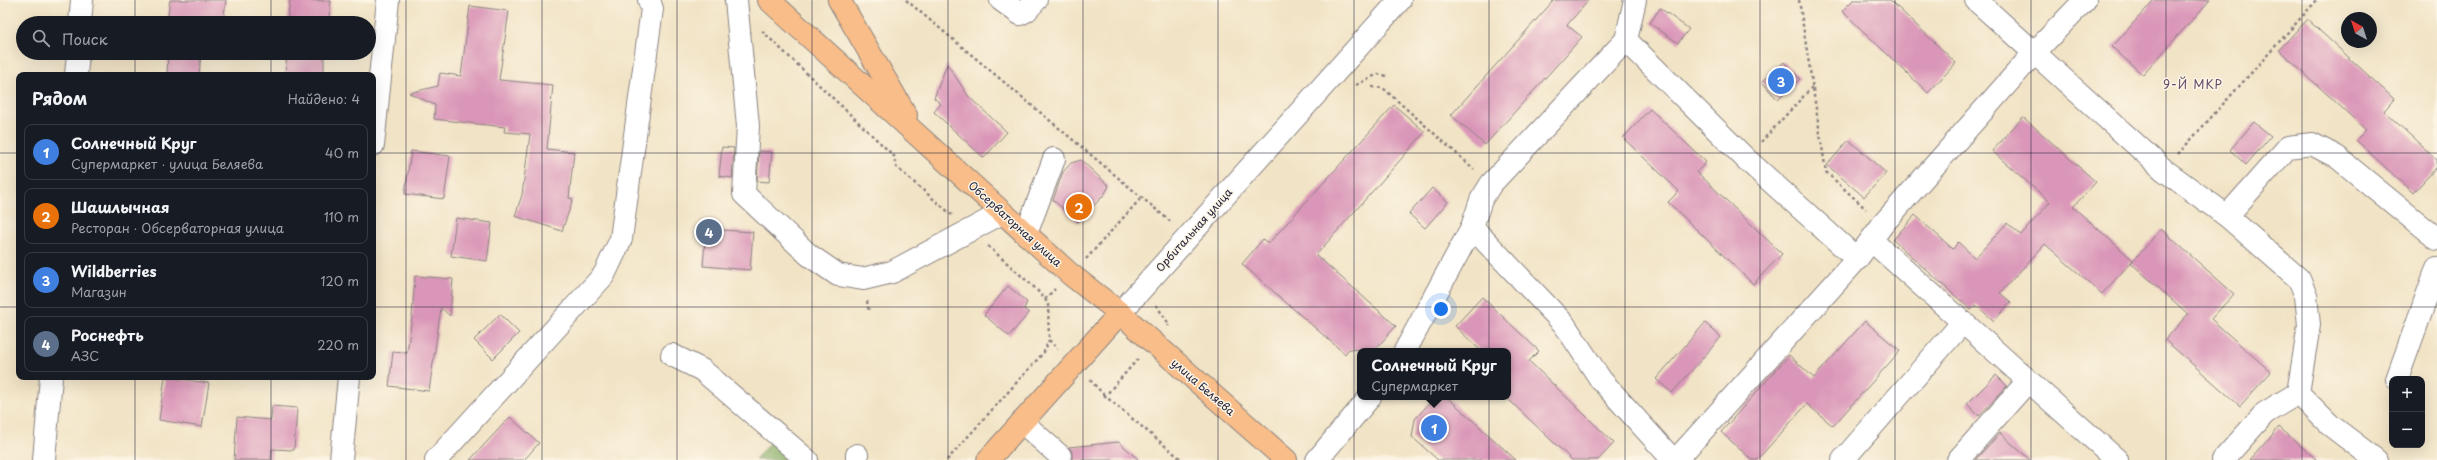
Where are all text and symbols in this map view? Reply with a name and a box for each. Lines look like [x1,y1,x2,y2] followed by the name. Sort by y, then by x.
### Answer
[2341,12,2377,48] north arrow
[16,16,376,60] search box
[30,27,52,49] icon: search
[62,27,108,50] text: Поиск
[1768,66,1794,96] pin: 3
[2163,75,2223,93] district label: 9-Й МКР
[32,85,87,111] text: Рядом
[288,89,360,108] text: Найдено: 4
[71,131,197,154] text: Солнечный Круг
[43,143,49,162] text: 1
[325,143,359,162] text: 40 m
[71,154,263,173] text: Супермаркет · улица Беляева
[965,177,1066,270] street label: Обсерваторная улица
[1151,184,1236,275] street label: Орбитальная улица
[1066,192,1092,222] pin: 2
[71,195,170,218] text: Шашлычная
[41,207,51,226] text: 2
[324,207,359,226] text: 110 m
[696,217,722,247] pin: 4
[71,218,284,237] text: Ресторан · Обсерваторная улица
[71,259,157,282] text: Wildberries
[42,271,50,290] text: 3
[320,271,359,290] text: 120 m
[71,282,127,301] text: Магазин
[1431,299,1451,319] your location
[71,323,144,346] text: Роснефть
[42,335,50,354] text: 4
[317,335,359,354] text: 220 m
[71,346,99,365] text: АЗС
[1357,348,1511,400] popup
[1371,353,1497,376] text: Солнечный Круг
[1168,354,1239,419] street label: улица Беляева
[1371,376,1458,395] text: Супермаркет
[2389,376,2425,448] map controls
[2389,376,2425,412] button: +
[2389,412,2425,448] button: −
[1421,413,1447,443] pin: 1

